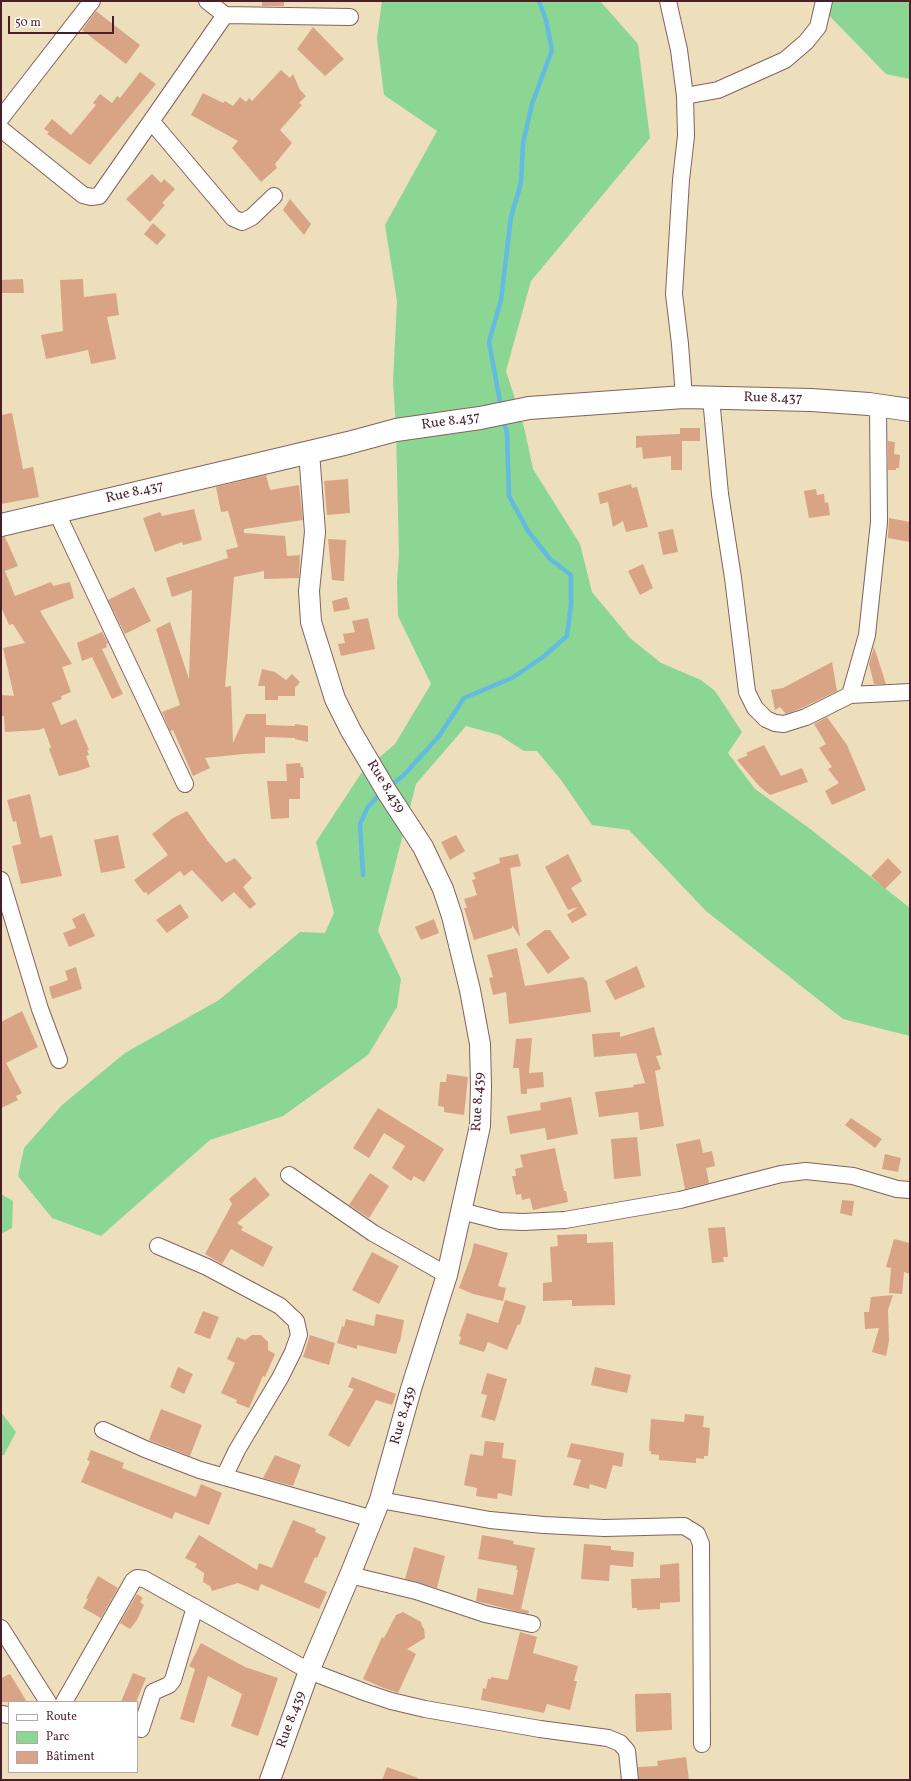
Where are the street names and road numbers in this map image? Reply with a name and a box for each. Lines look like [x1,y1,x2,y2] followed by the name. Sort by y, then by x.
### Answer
[743,390,803,408] street label: Rue 8.437
[421,410,481,434] street label: Rue 8.437
[104,478,166,508] street label: Rue 8.437
[362,757,408,817] street label: Rue 8.439
[469,1072,489,1132] street label: Rue 8.439
[388,1385,420,1447] street label: Rue 8.439
[274,1689,310,1751] street label: Rue 8.439

